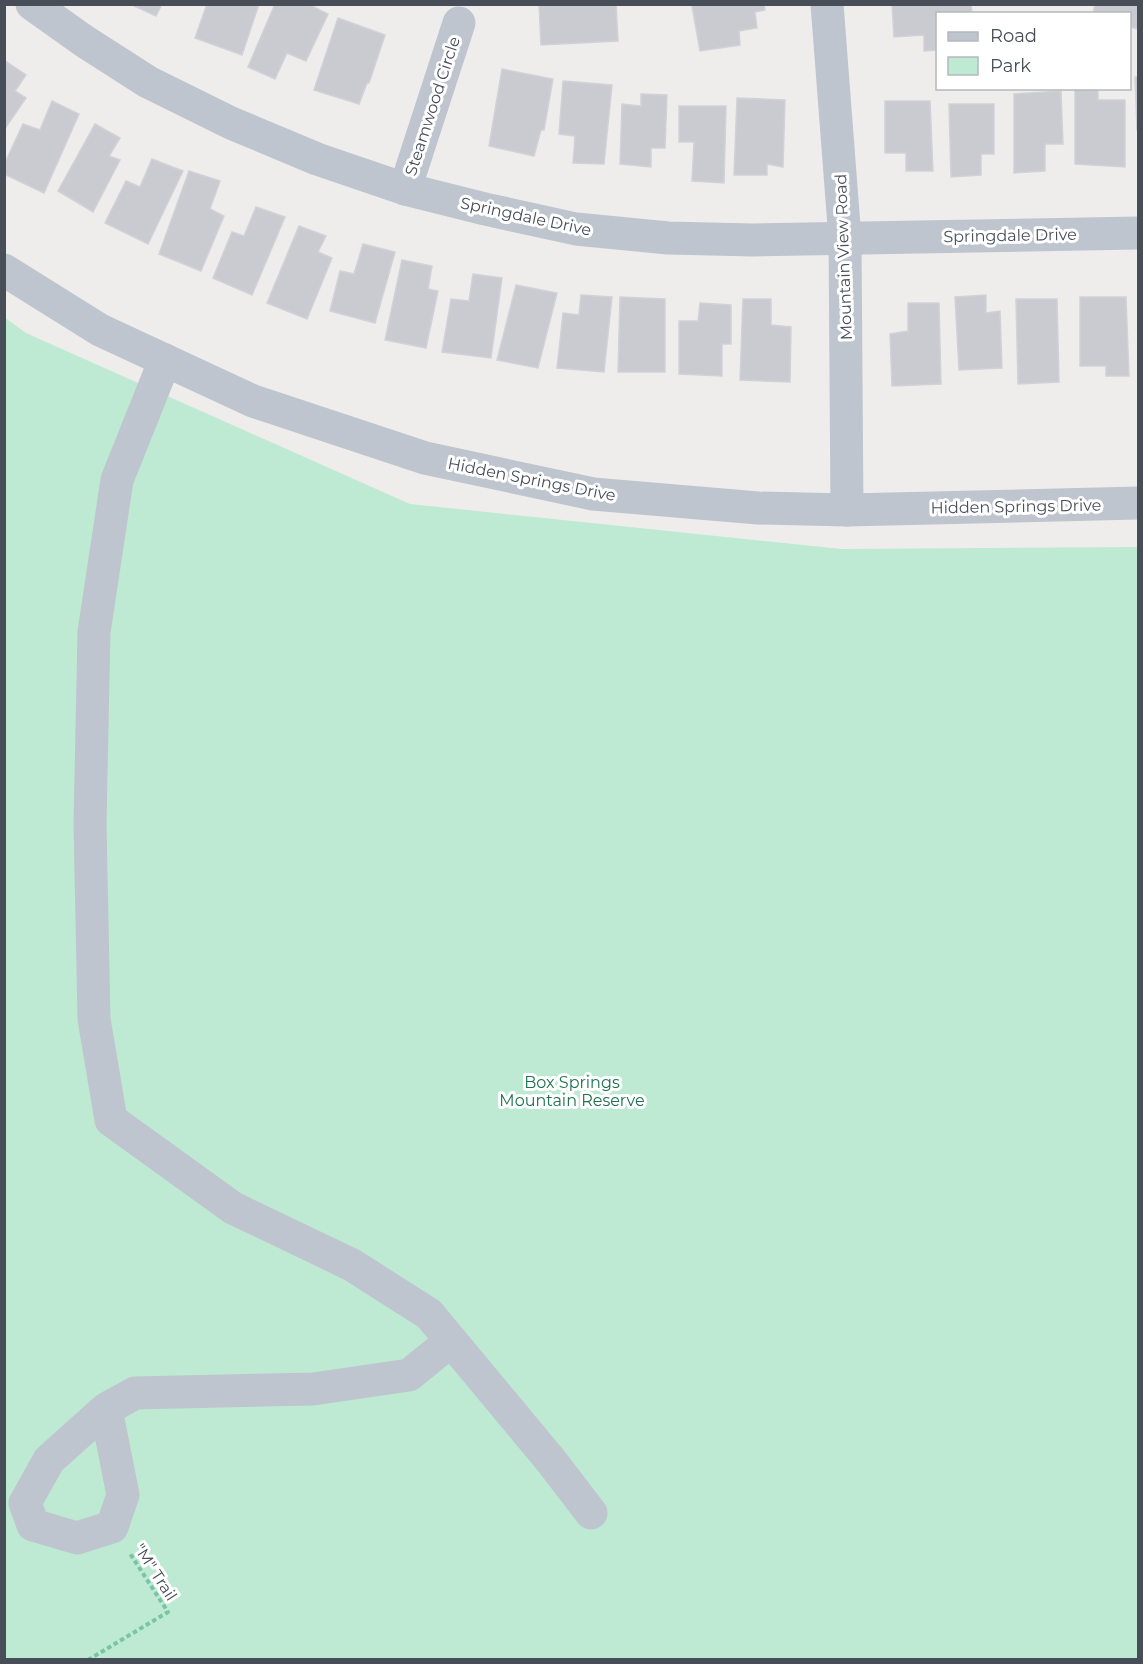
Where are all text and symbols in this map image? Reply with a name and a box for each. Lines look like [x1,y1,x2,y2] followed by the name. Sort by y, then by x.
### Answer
[936,12,1131,90] legend
[990,25,1037,47] text: Road
[401,34,464,178] street label: Steamwood Circle
[990,55,1031,77] text: Park
[831,173,856,341] street label: Mountain View Road
[459,193,593,240] street label: Springdale Drive
[943,225,1077,246] street label: Springdale Drive
[446,454,617,505] street label: Hidden Springs Drive
[931,496,1101,517] street label: Hidden Springs Drive
[499,1073,645,1110] park label: Box Springs Mountain Reserve
[130,1540,181,1604] street label: "M" Trail

